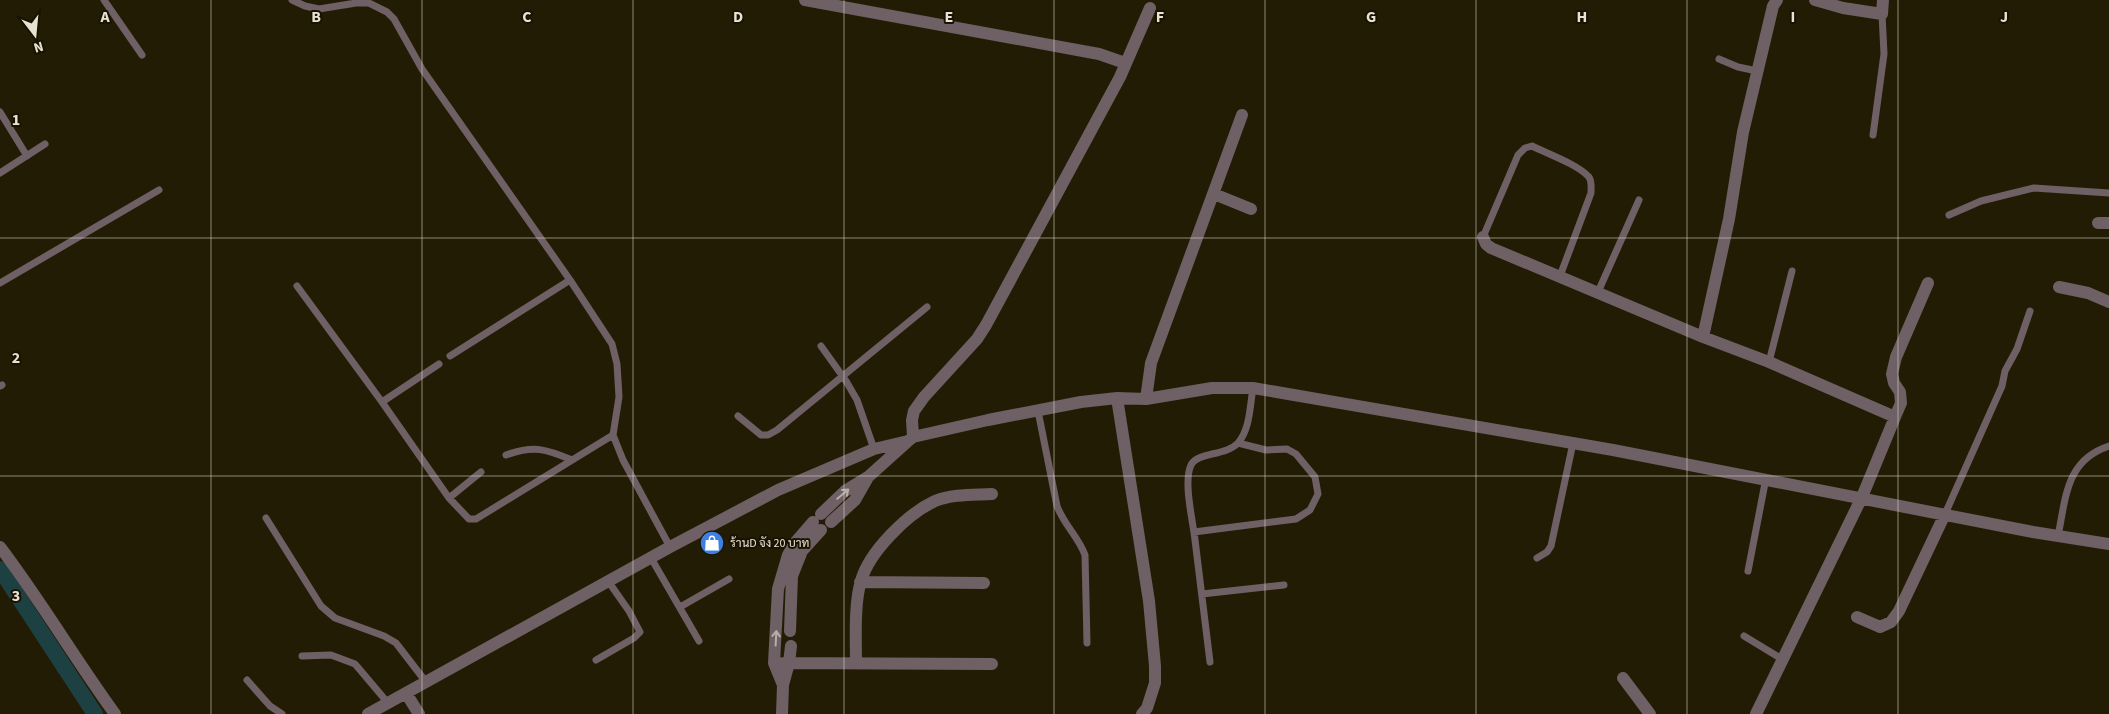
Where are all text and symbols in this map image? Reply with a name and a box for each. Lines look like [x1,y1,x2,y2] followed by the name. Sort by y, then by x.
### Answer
[99,6,110,28] text: A
[311,6,321,28] text: B
[522,6,532,28] text: C
[733,6,743,28] text: D
[945,6,953,28] text: E
[1156,6,1164,28] text: F
[1366,6,1376,28] text: G
[1577,6,1587,28] text: H
[1791,6,1795,28] text: I
[2000,6,2008,28] text: J
[10,10,60,60] north arrow
[31,36,46,57] text: N
[12,109,20,131] text: 1
[12,347,20,369] text: 2
[837,488,850,499] one-way arrow
[699,530,725,556] shop icon: ร้านD จัง 20 บาท
[730,535,809,552] place label: ร้านD จัง 20 บาท
[12,585,20,607] text: 3
[771,630,780,646] one-way arrow

